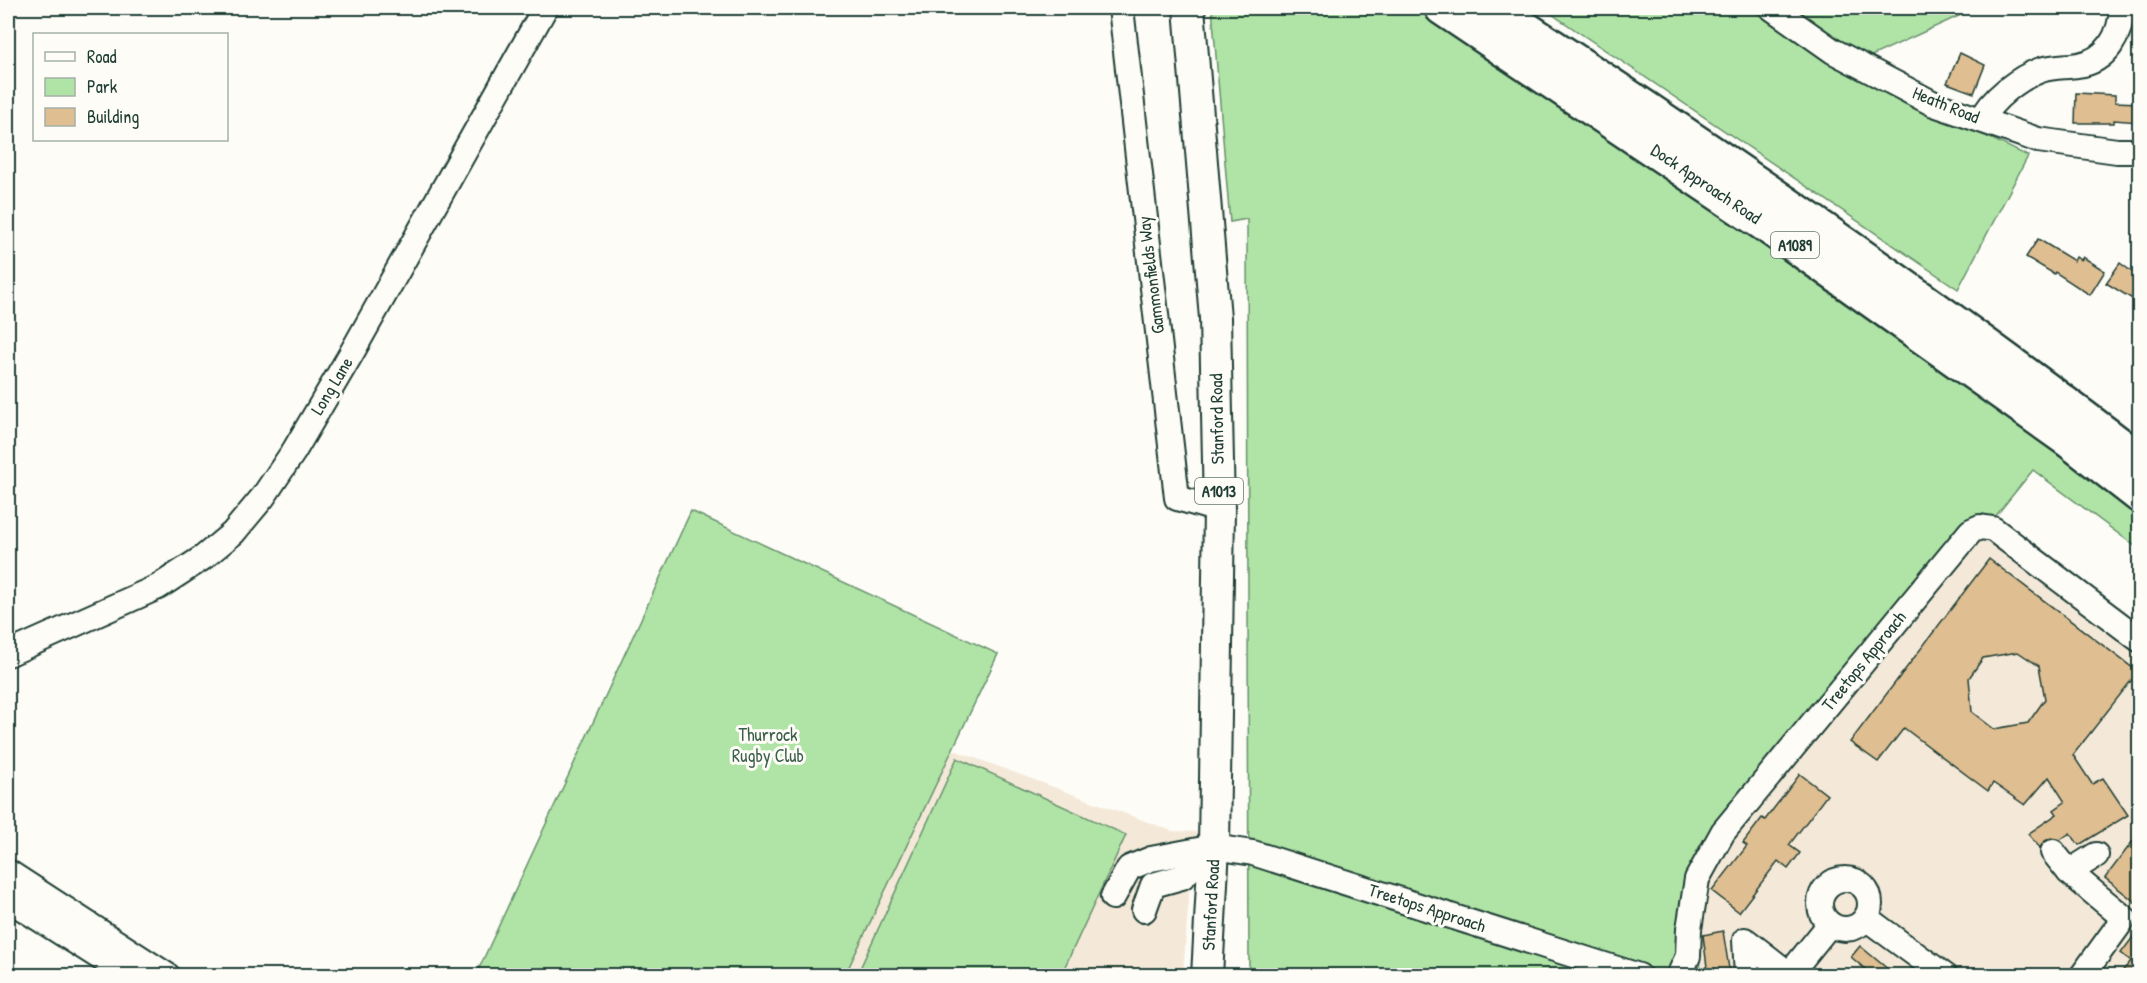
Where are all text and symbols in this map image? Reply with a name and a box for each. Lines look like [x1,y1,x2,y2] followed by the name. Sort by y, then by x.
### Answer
[33,33,228,141] legend
[87,44,117,69] text: Road
[87,74,118,99] text: Park
[1909,80,1983,129] street label: Heath Road
[87,104,139,129] text: Building
[1646,137,1766,230] street label: Dock Approach Road
[1131,214,1170,335] street label: Gammonfields Way
[1771,232,1819,258] road number: A1089
[305,352,359,419] street label: Long Lane
[1203,373,1230,465] street label: Stanford Road
[1195,478,1243,504] road number: A1013
[1816,605,1912,716] street label: Treetops Approach
[732,722,804,768] park label: Thurrock Rugby Club
[1196,859,1225,951] street label: Stanford Road
[1365,877,1489,938] street label: Treetops Approach

